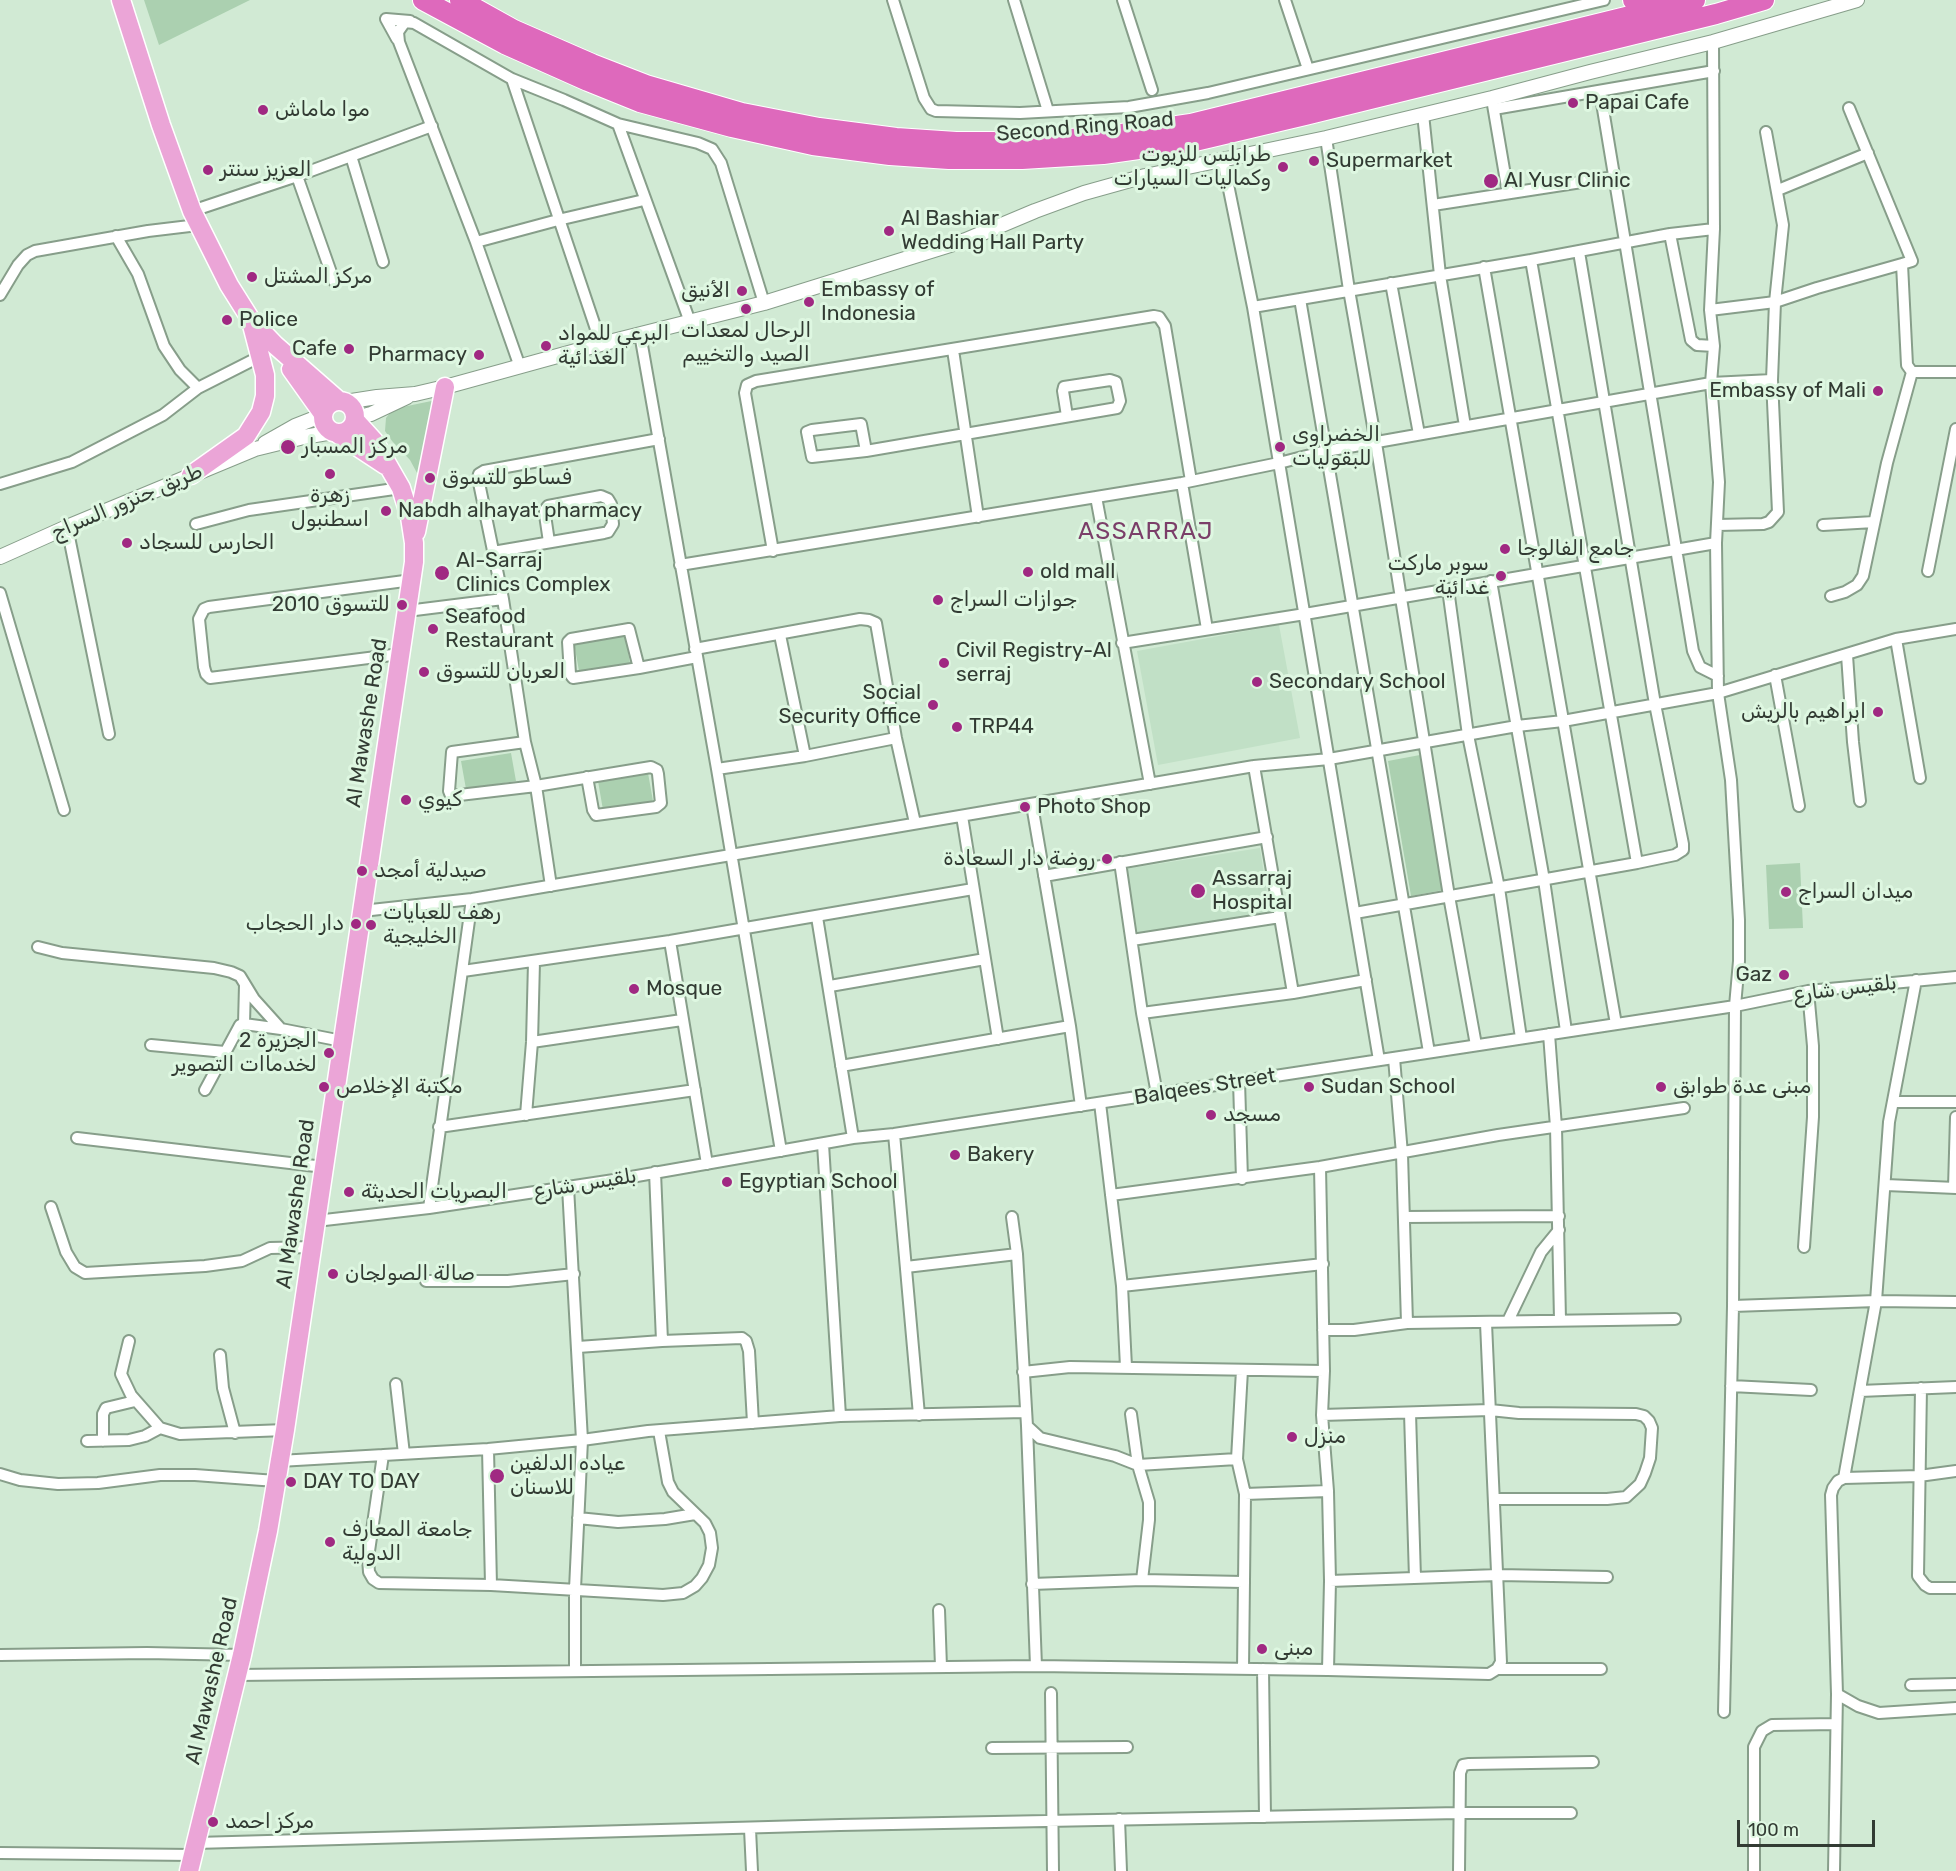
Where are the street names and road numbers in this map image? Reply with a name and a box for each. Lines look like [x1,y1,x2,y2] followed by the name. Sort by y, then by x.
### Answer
[995,107,1175,147] street label: Second Ring Road
[48,459,206,545] street label: طريق جنزور السراج
[341,637,393,809] street label: Al Mawashe Road
[1792,970,1898,1008] street label: بلقيس شارع
[1132,1063,1278,1111] street label: Balqees Street
[272,1118,320,1290] street label: Al Mawashe Road
[532,1163,638,1205] street label: بلقيس شارع
[181,1595,243,1767] street label: Al Mawashe Road

